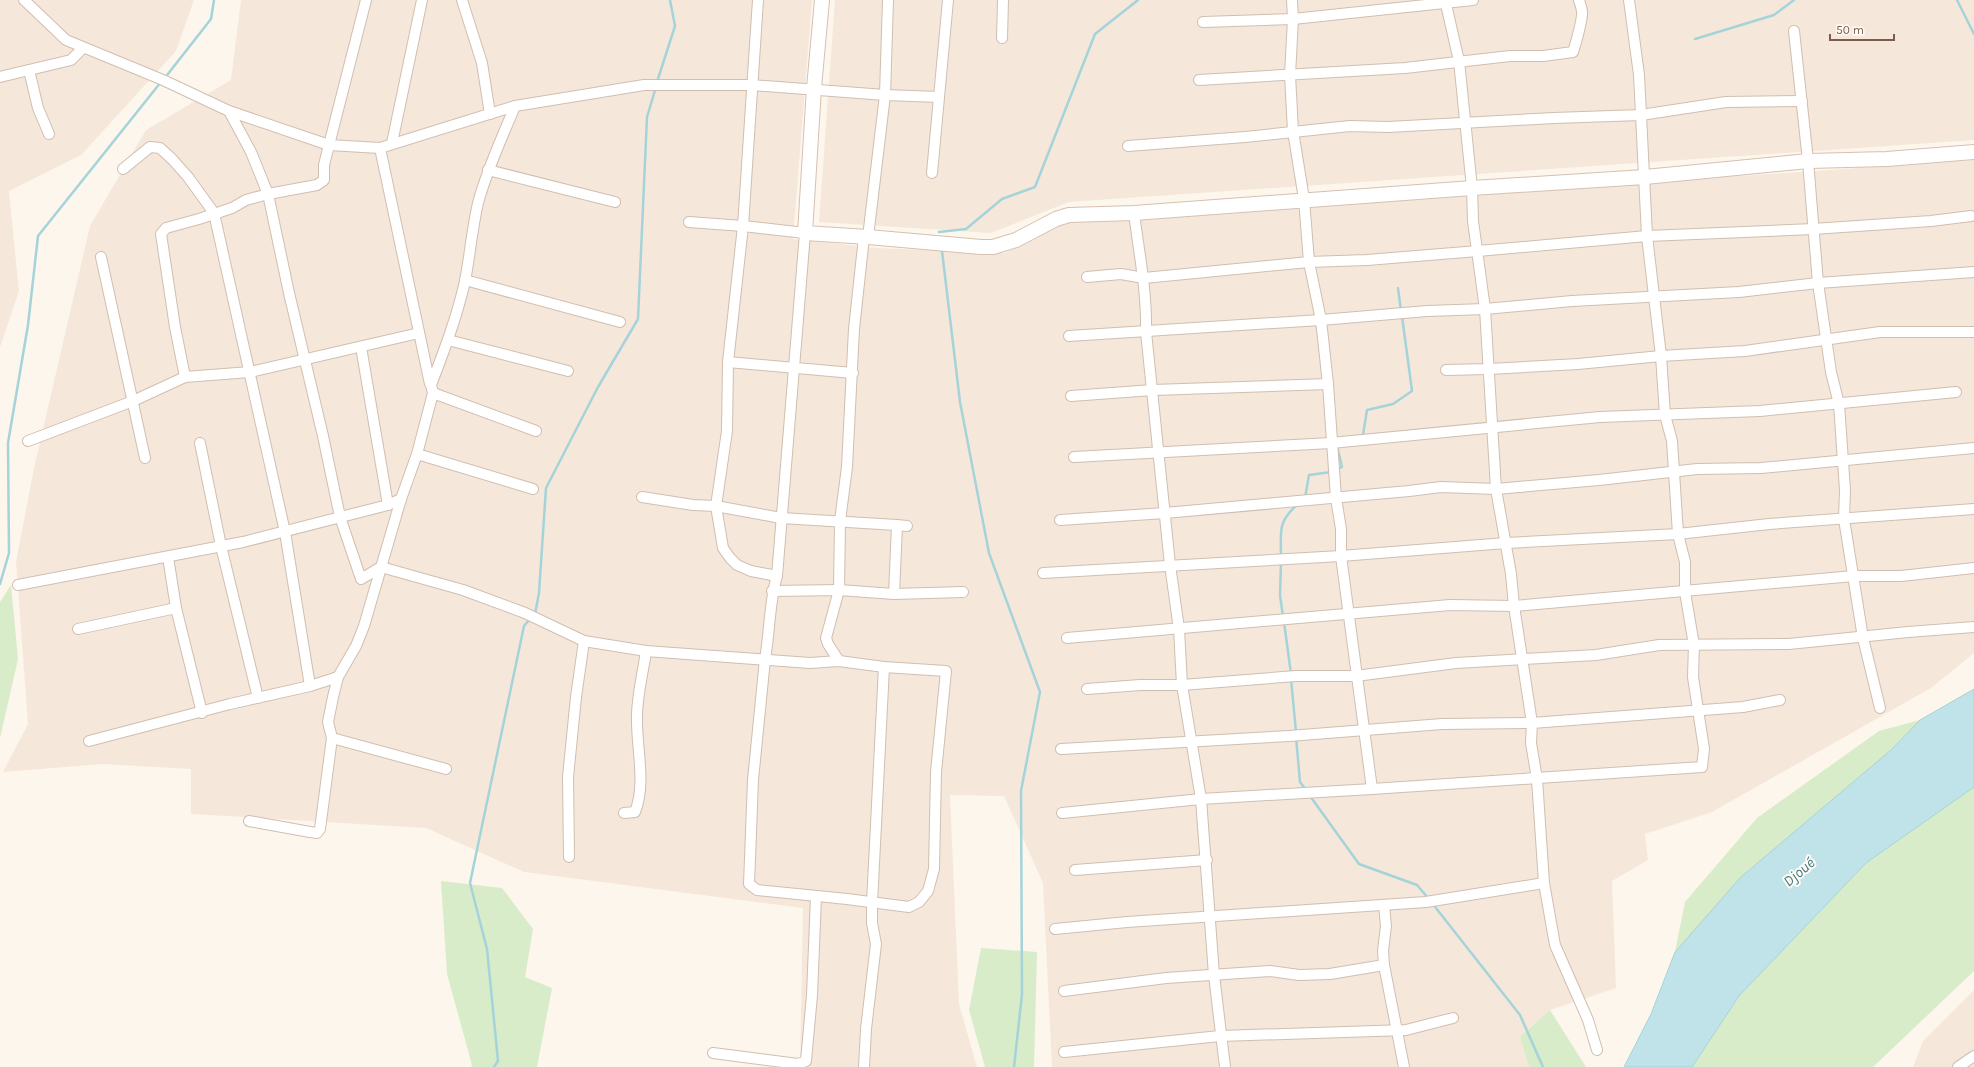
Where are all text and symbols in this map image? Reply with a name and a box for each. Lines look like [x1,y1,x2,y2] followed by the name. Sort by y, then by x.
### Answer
[1830,16,1894,42] scale bar
[1836,23,1864,37] text: 50 m
[1780,854,1818,890] water label: Djoué

